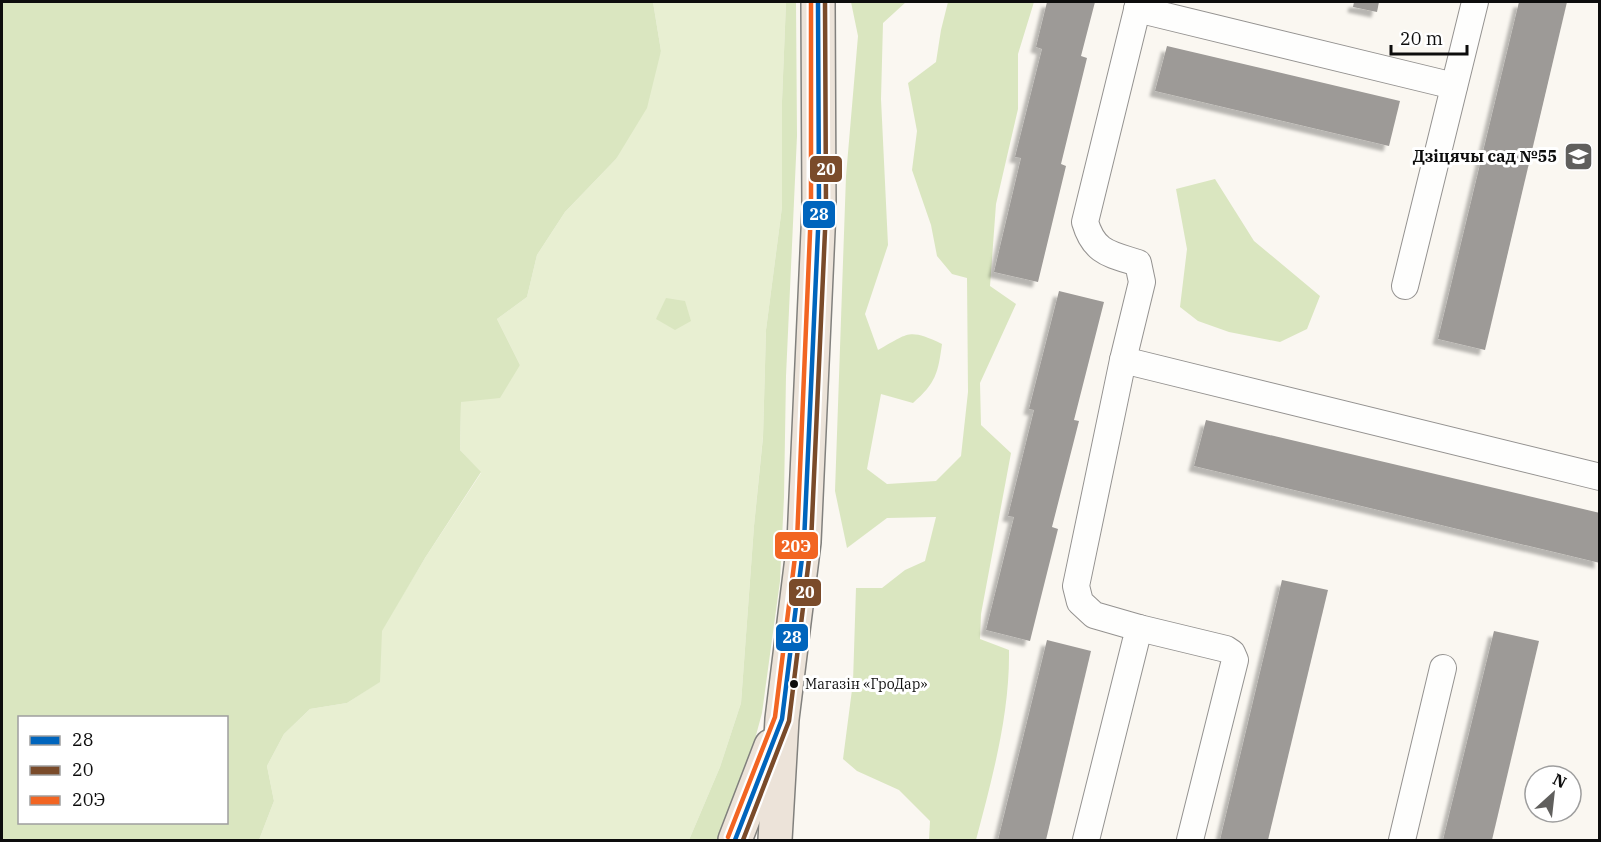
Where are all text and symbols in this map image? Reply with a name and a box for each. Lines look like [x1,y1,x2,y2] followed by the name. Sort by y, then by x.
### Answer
[1391,18,1468,56] scale bar
[1400,27,1443,50] text: 20 m
[1562,140,1594,172] school or university icon: Дзіцячы сад №55
[1413,146,1557,166] place label: Дзіцячы сад №55
[809,155,843,183] line badge: 20
[816,159,836,179] text: 20
[802,200,836,229] line badge: 28
[809,204,829,224] text: 28
[774,531,819,560] line badge: 20Э
[781,536,811,556] text: 20Э
[788,578,822,607] line badge: 20
[795,582,815,602] text: 20
[775,623,809,652] line badge: 28
[782,627,802,647] text: 28
[805,675,927,693] place label: Магазін «ГроДар»
[788,678,800,690] marker: Магазін «ГроДар»
[18,716,228,824] legend
[72,728,94,751] text: 28
[72,758,94,781] text: 20
[1523,764,1583,824] north arrow
[1550,769,1570,792] text: N
[72,788,105,811] text: 20Э

